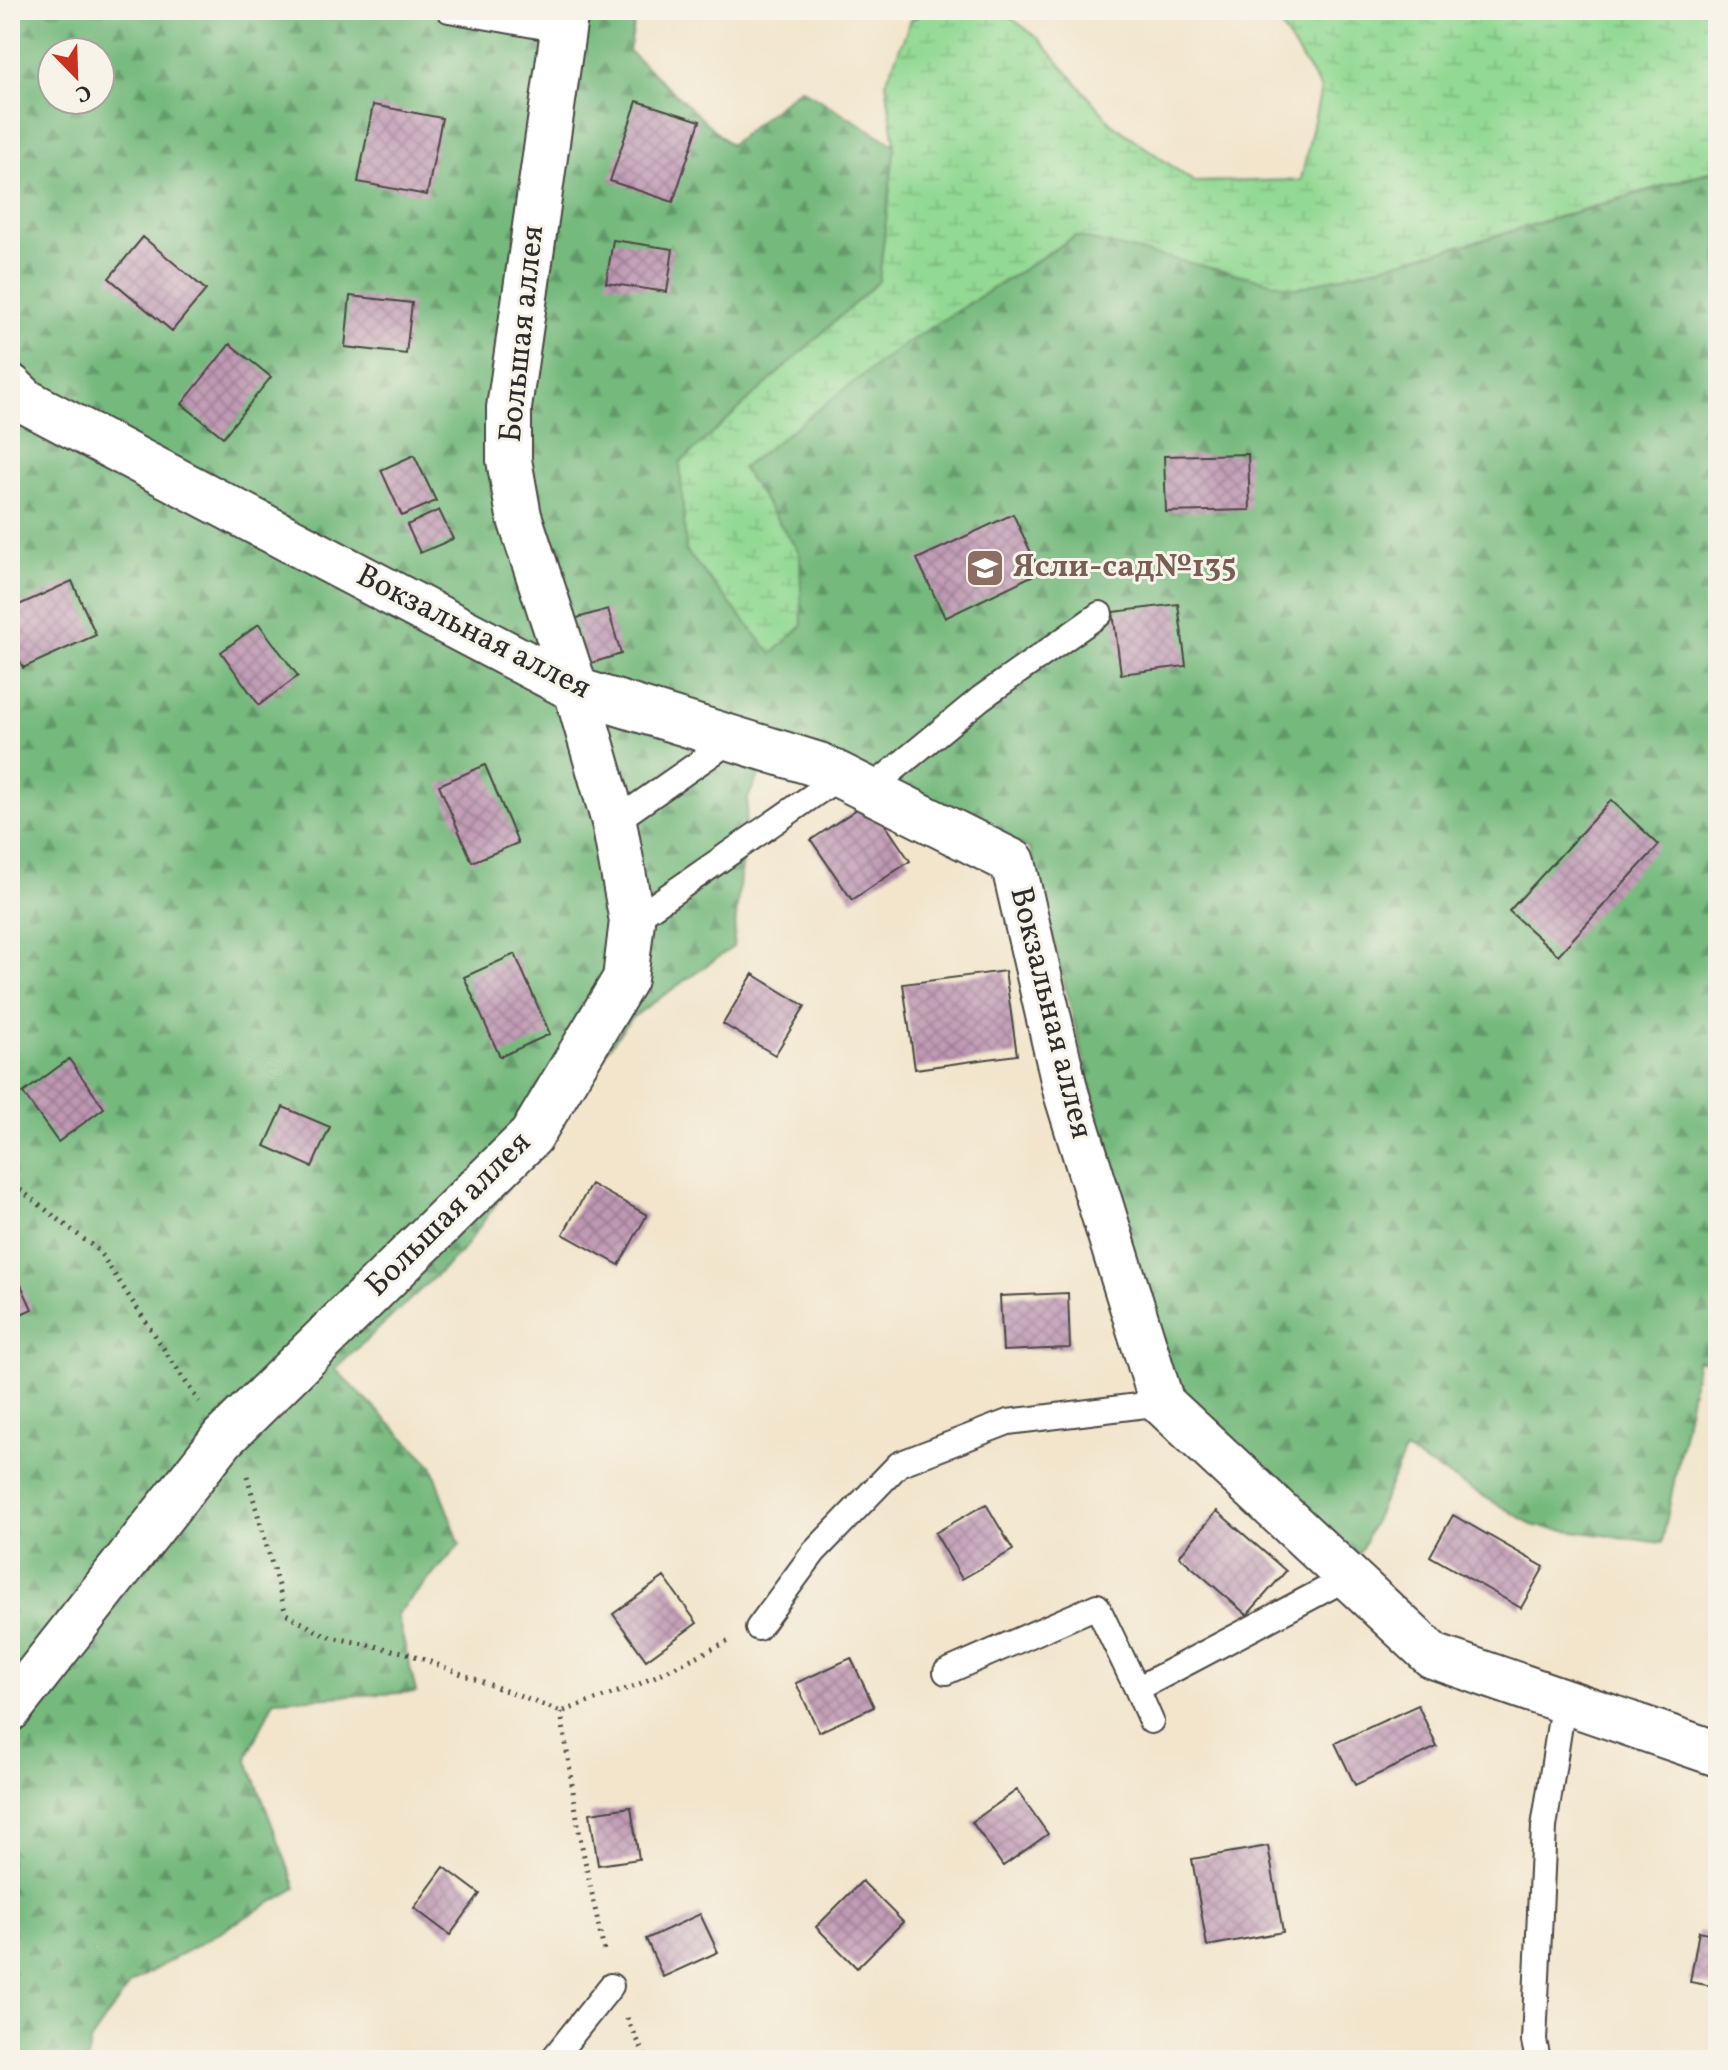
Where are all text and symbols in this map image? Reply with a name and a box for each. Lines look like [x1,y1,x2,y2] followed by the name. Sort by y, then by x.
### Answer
[36,36,116,116] north arrow
[70,75,95,109] text: С
[490,223,556,445] street label: Большая аллея
[1013,546,1236,590] place label: Ясли-сад№135
[964,547,1006,589] school or university icon: Ясли-сад№135
[348,555,598,711] street label: Вокзальная аллея
[997,882,1103,1144] street label: Вокзальная аллея
[356,1122,542,1308] street label: Большая аллея

